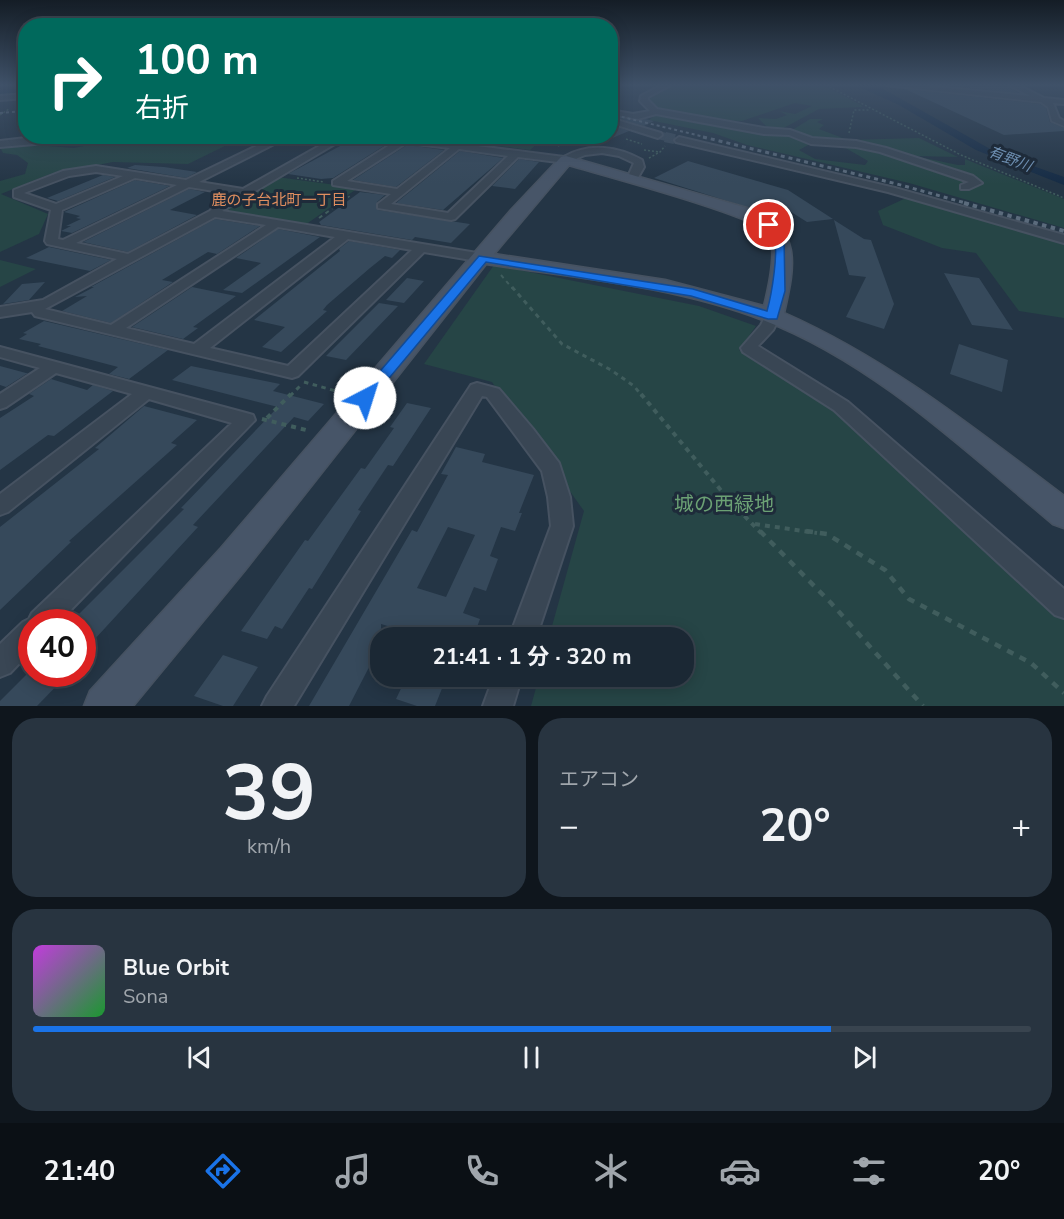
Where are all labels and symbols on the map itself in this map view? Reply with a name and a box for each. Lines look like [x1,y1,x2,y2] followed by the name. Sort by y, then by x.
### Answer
[985,142,1036,177] water label: 有野川
[211,190,347,210] district label: 鹿の子台北町一丁目
[743,199,794,250] pin
[333,366,397,430] position arrow
[674,491,774,518] park label: 城の西緑地
[18,609,96,687] speed limit sign: 40

